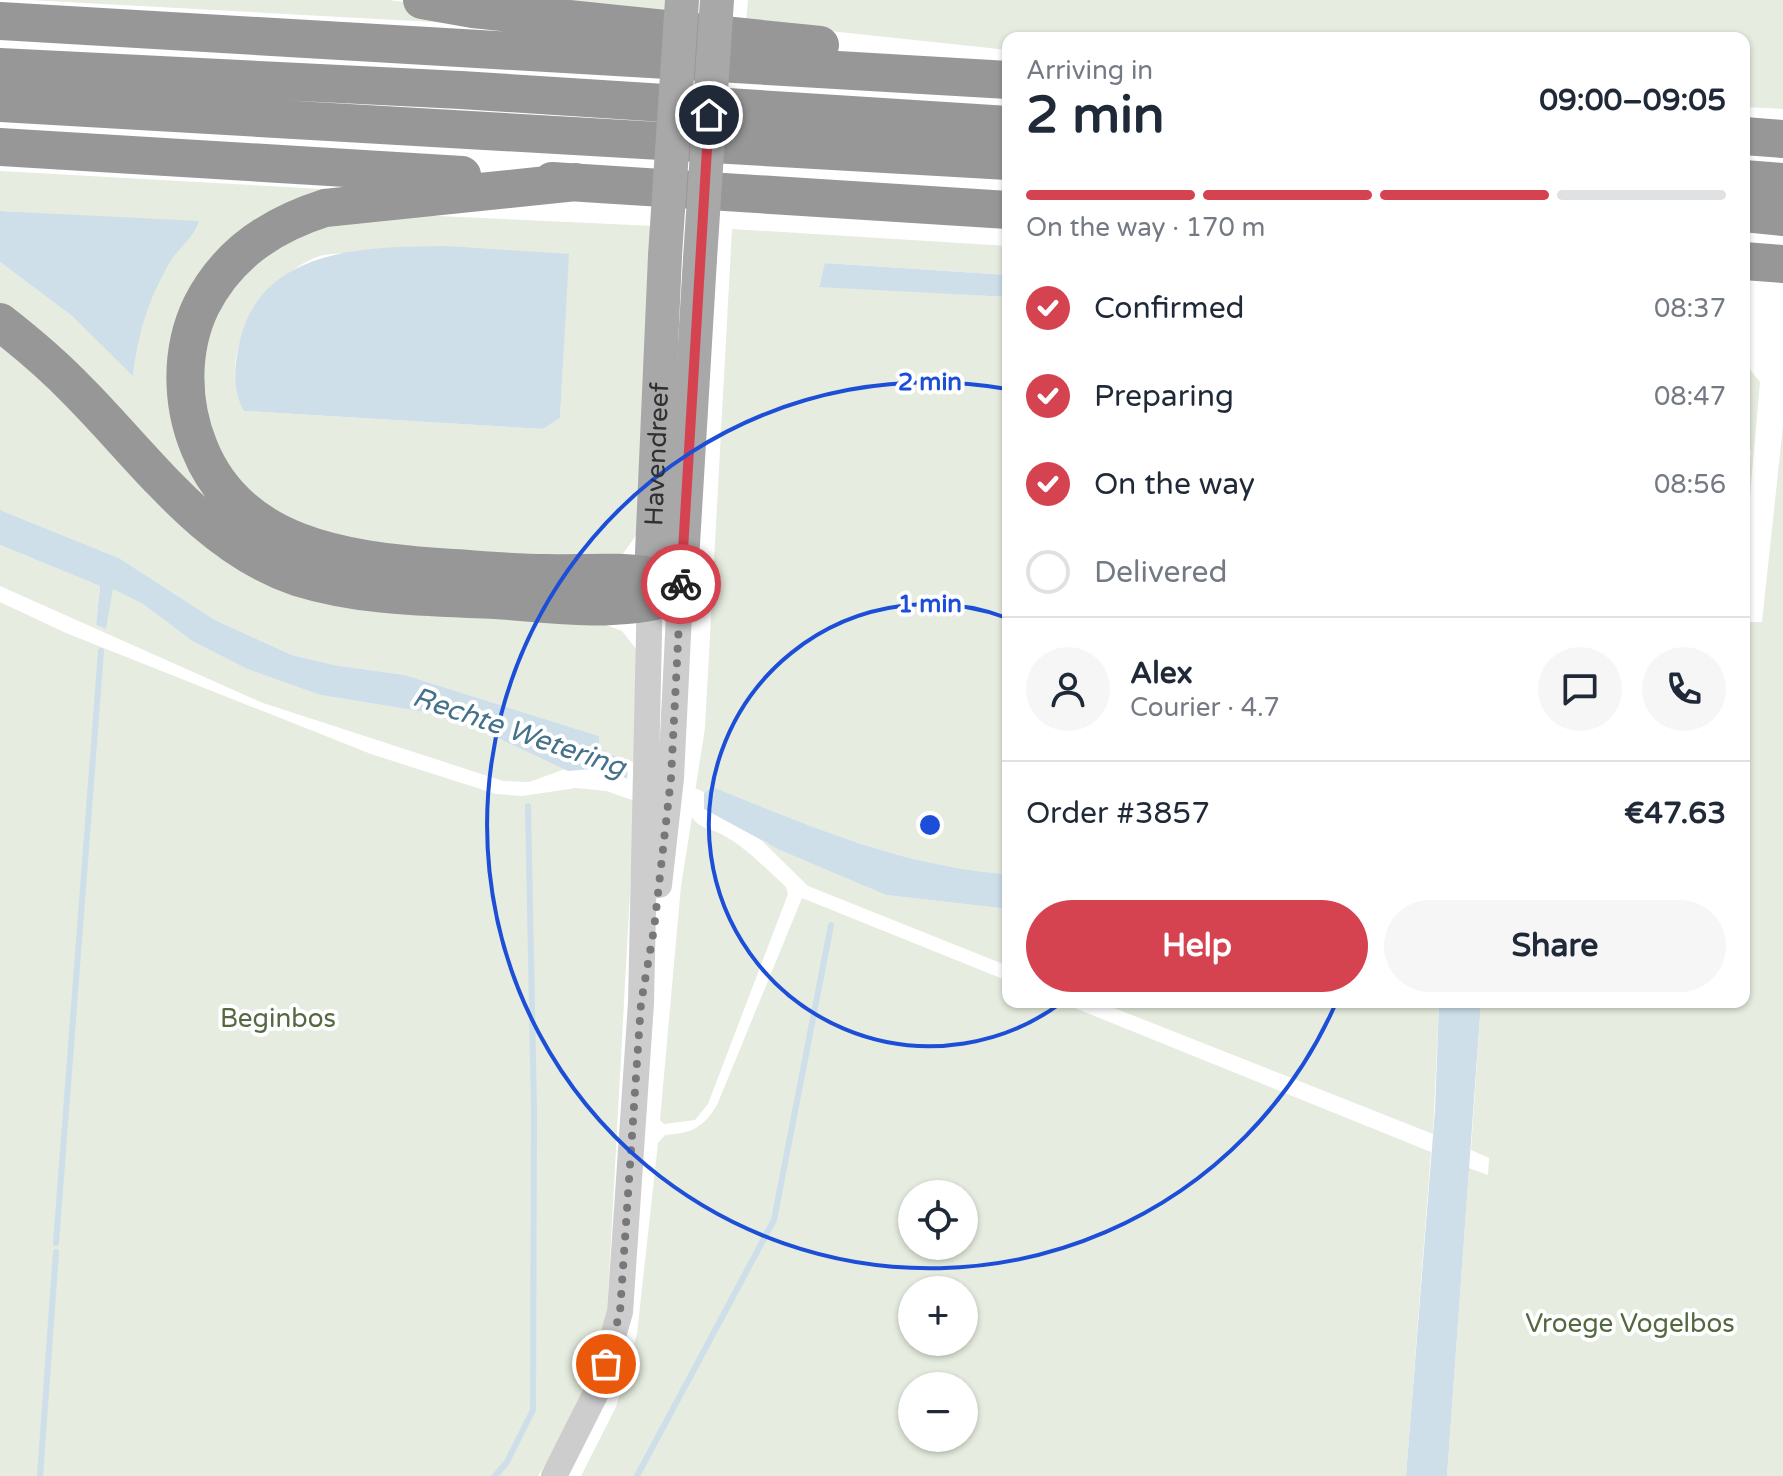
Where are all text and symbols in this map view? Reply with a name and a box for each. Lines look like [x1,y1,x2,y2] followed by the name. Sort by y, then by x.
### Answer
[1026,55,1153,86] text: Arriving in
[675,81,743,149] pin
[1539,82,1726,119] text: 09:00–09:05
[1026,84,1165,147] text: 2 min
[687,93,731,137] icon: home
[1026,212,1265,243] text: On the way · 170 m
[1026,286,1070,330] icon: check
[1094,290,1245,327] text: Confirmed
[1654,293,1726,324] text: 08:37
[898,368,962,397] text: 2 min
[1026,374,1070,418] icon: check
[1094,378,1234,415] text: Preparing
[1654,381,1726,412] text: 08:47
[638,382,675,527] street label: Havendreef
[1026,462,1070,506] icon: check
[1094,466,1255,503] text: On the way
[1654,469,1726,500] text: 08:56
[641,544,721,624] courier
[1094,554,1228,591] text: Delivered
[659,562,703,606] icon: bike
[898,590,962,619] text: 1 min
[1026,647,1110,731] button: person
[1538,647,1622,731] button: chat
[1642,647,1726,731] button: phone
[1130,655,1193,692] text: Alex
[408,680,631,785] water label: Rechte Wetering
[1130,692,1280,723] text: Courier · 4.7
[1026,795,1210,832] text: Order #3857
[1624,795,1726,832] text: €47.63
[916,811,944,839] centre of rings
[1026,900,1368,992] button: Help
[1384,900,1726,992] button: Share
[220,1003,336,1034] park label: Beginbos
[898,1180,978,1452] map controls
[898,1180,978,1260] button: locate
[898,1276,978,1356] button: +
[1525,1308,1735,1339] park label: Vroege Vogelbos
[572,1330,640,1398] pin
[584,1342,628,1386] icon: bag
[898,1372,978,1452] button: −

